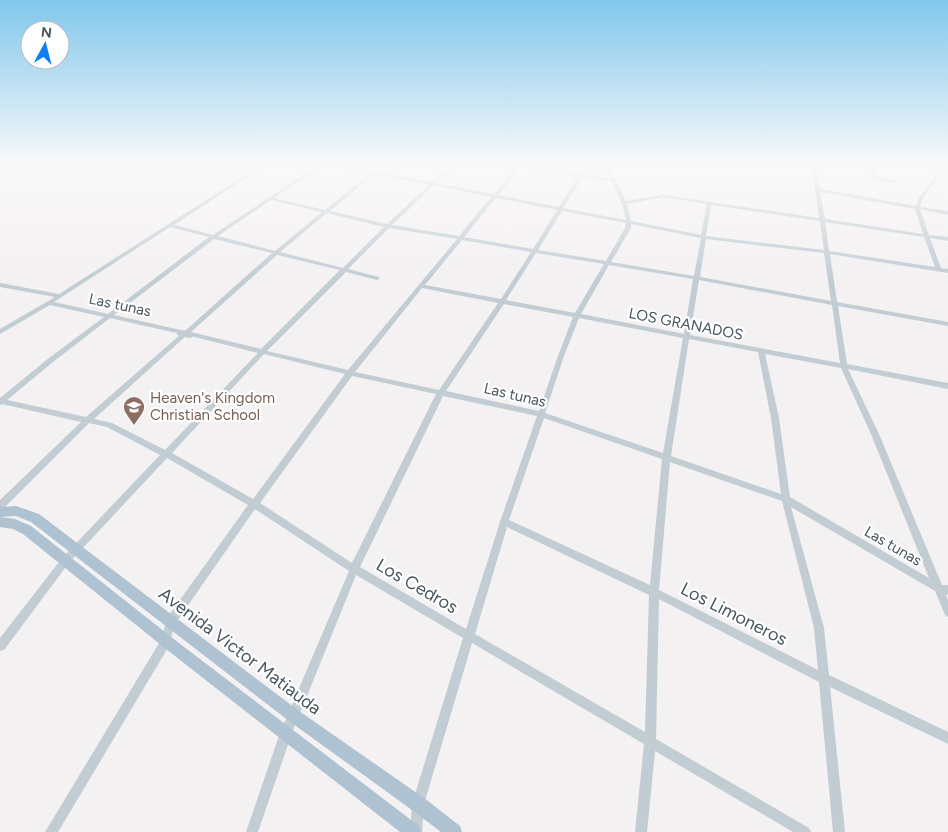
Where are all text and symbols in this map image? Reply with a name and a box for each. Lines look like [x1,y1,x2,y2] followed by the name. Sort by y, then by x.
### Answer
[20,20,70,70] north arrow
[40,23,53,42] text: N
[87,290,153,320] street label: Las tunas
[627,304,745,344] street label: LOS GRANADOS
[482,379,548,411] street label: Las tunas
[150,389,275,424] place label: Heaven's Kingdom Christian School
[122,395,146,426] school or university icon: Heaven's Kingdom Christian School
[861,522,925,570] street label: Las tunas
[372,554,462,618] street label: Los Cedros
[677,578,791,650] street label: Los Limoneros
[154,583,326,719] street label: Avenida Victor Matiauda

